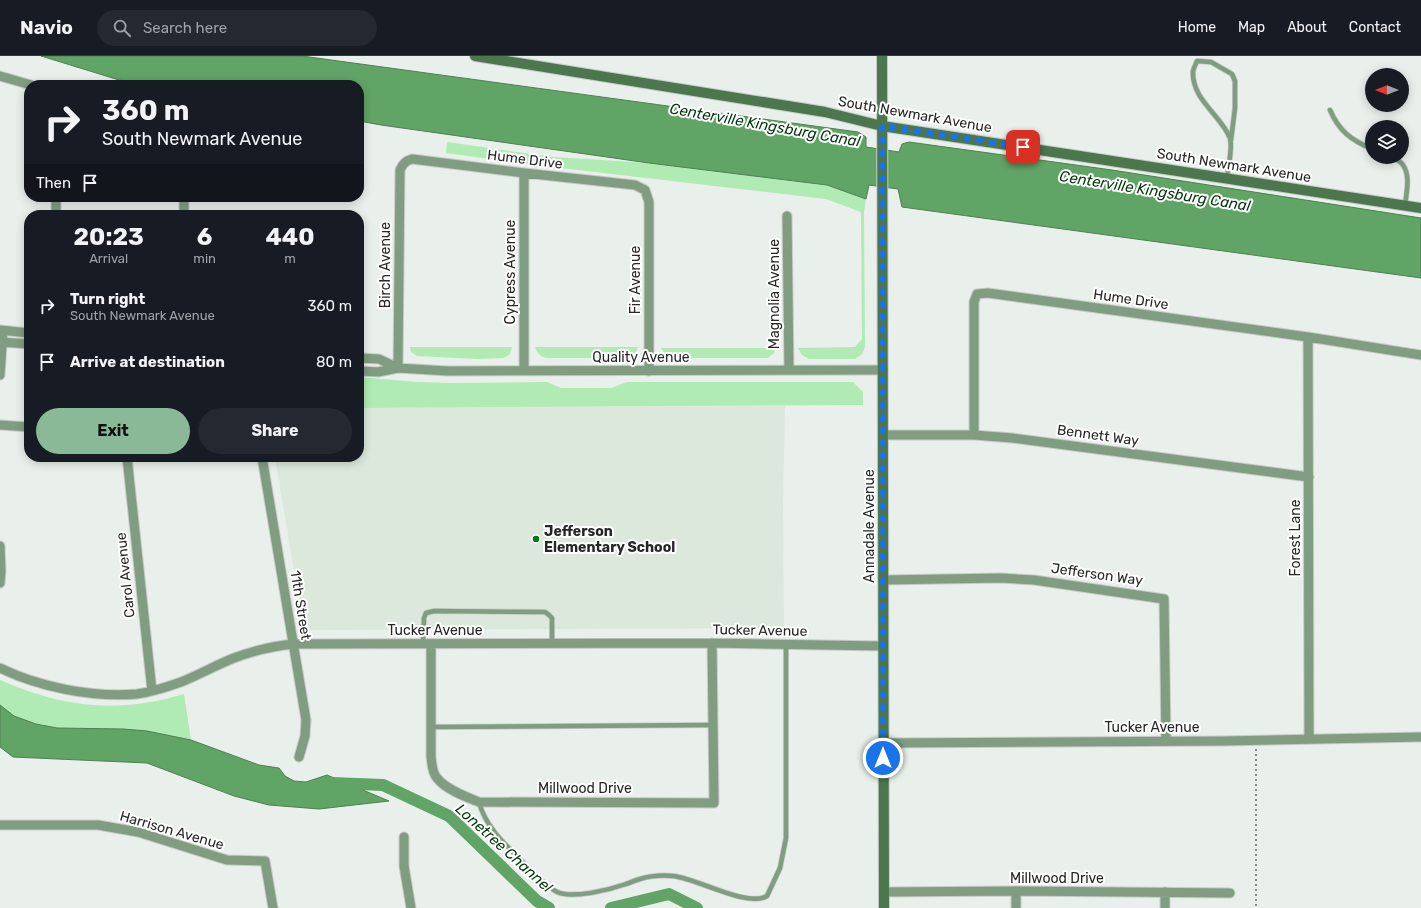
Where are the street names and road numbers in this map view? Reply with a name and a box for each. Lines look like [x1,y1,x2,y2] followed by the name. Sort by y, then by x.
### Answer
[837,93,993,136] street label: South Newmark Avenue
[1156,145,1312,186] street label: South Newmark Avenue
[486,146,564,173] street label: Hume Drive
[502,219,519,324] street label: Cypress Avenue
[377,222,394,308] street label: Birch Avenue
[766,239,783,349] street label: Magnolia Avenue
[627,246,644,314] street label: Fir Avenue
[1092,286,1170,313] street label: Hume Drive
[592,349,690,366] street label: Quality Avenue
[1056,421,1140,450] street label: Bennett Way
[861,469,878,583] street label: Annadale Avenue
[1287,499,1304,577] street label: Forest Lane
[113,531,138,618] street label: Carol Avenue
[1050,560,1144,589] street label: Jefferson Way
[287,569,314,641] street label: 11th Street
[712,621,808,640] street label: Tucker Avenue
[388,622,483,639] street label: Tucker Avenue
[1105,719,1200,736] street label: Tucker Avenue
[538,780,632,797] street label: Millwood Drive
[118,807,226,854] street label: Harrison Avenue
[1010,870,1104,887] street label: Millwood Drive

